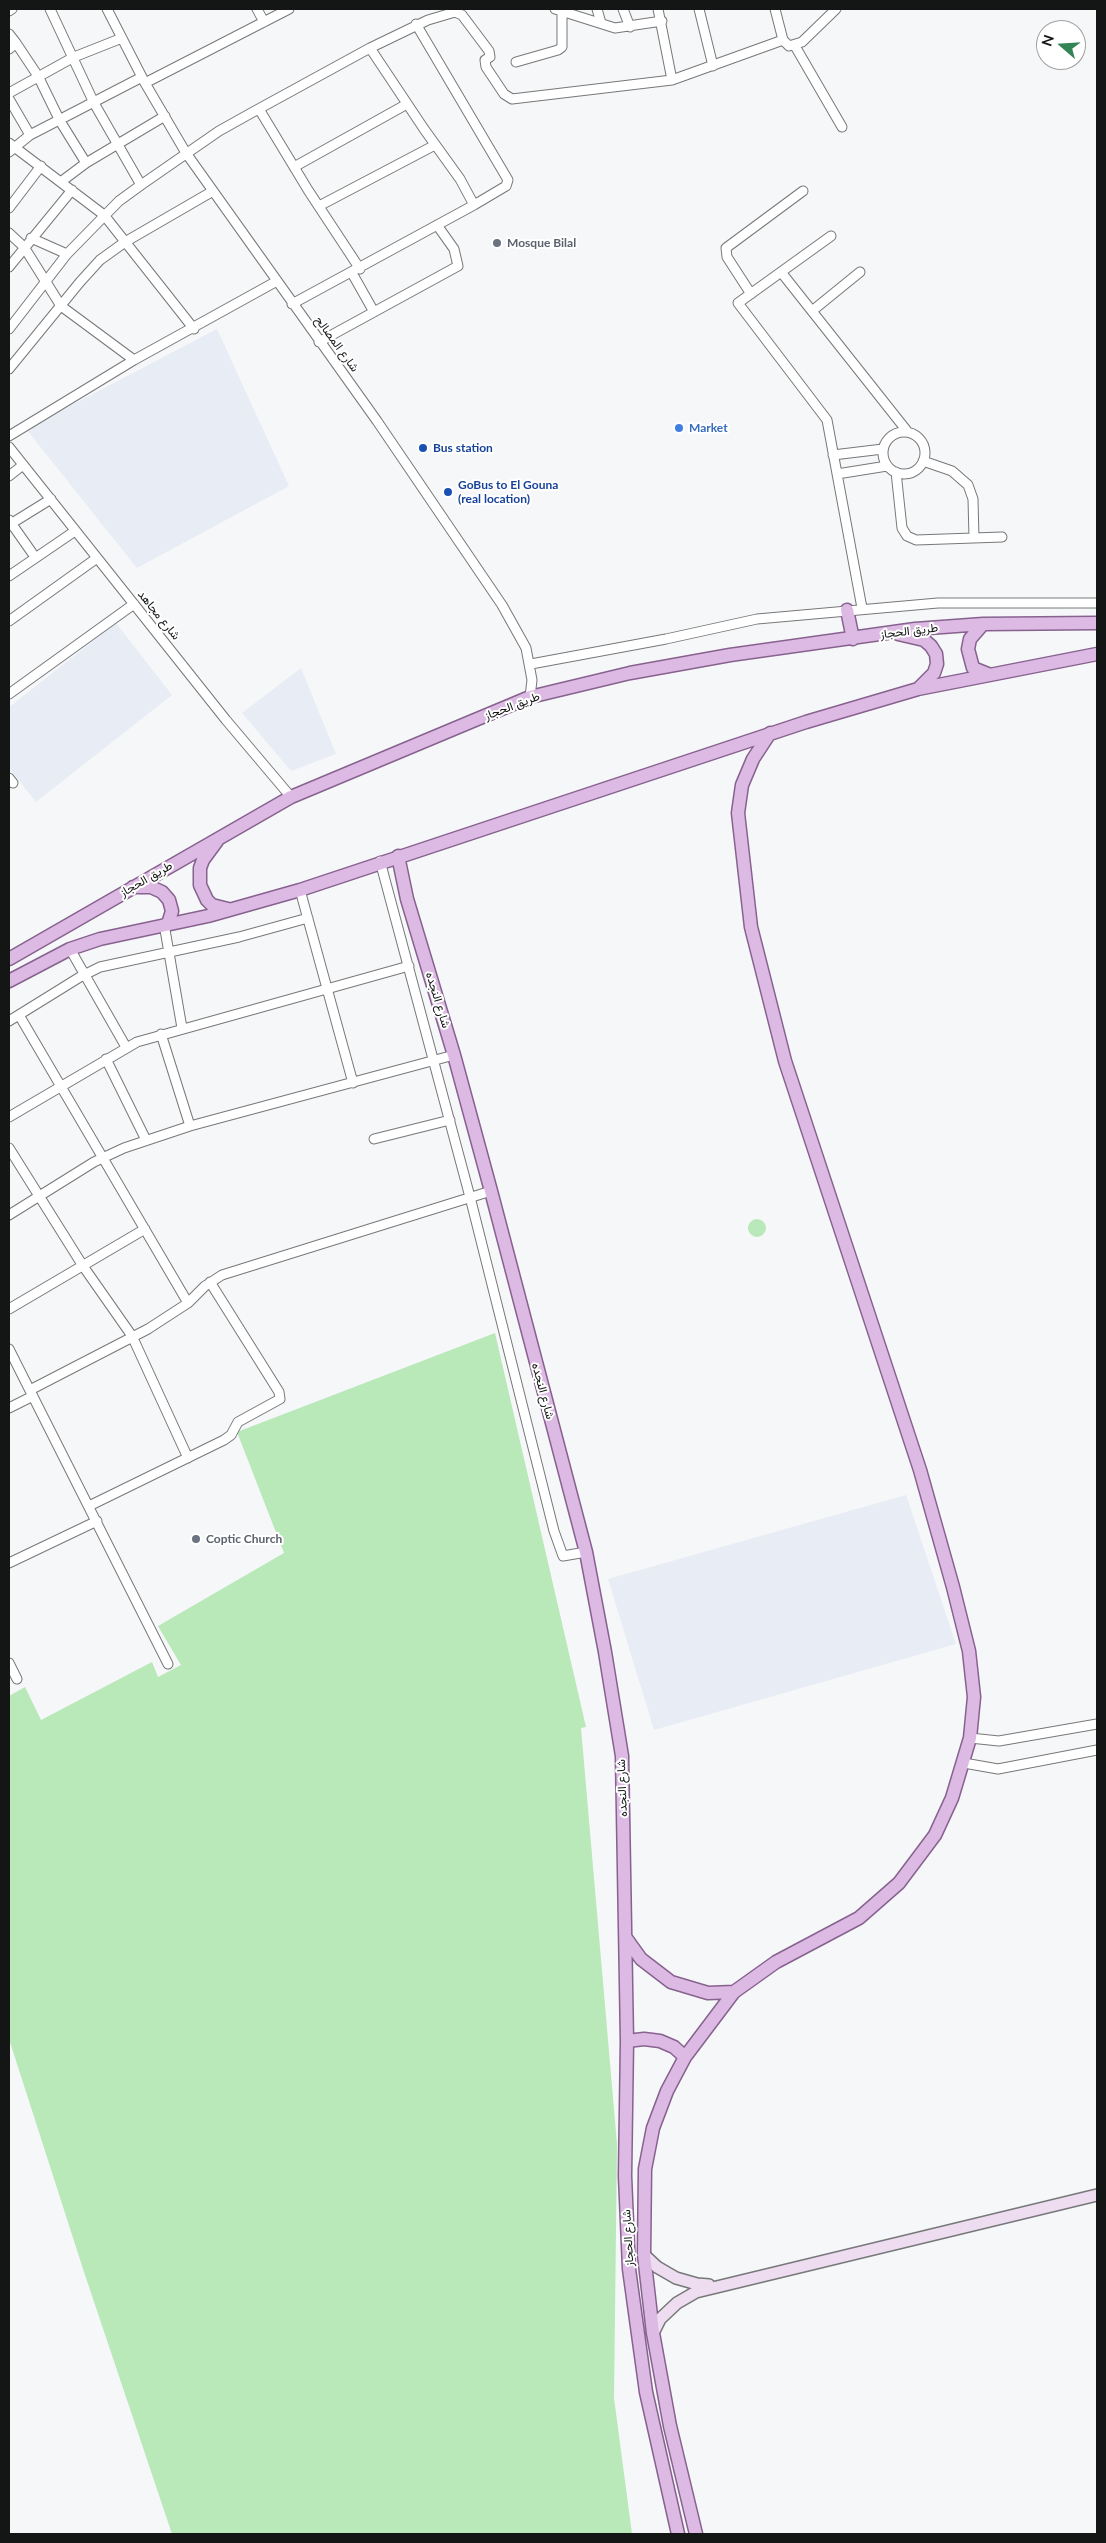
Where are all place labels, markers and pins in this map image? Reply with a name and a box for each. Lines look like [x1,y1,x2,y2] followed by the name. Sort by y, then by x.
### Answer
[507,236,576,250] place label: Mosque Bilal
[491,237,503,249] marker: Mosque Bilal
[689,421,728,435] place label: Market
[673,422,685,434] marker: Market
[433,441,493,455] place label: Bus station
[417,442,429,454] marker: Bus station
[458,478,558,506] place label: GoBus to El Gouna (real location)
[442,486,454,498] marker: GoBus to El Gouna (real location)
[206,1532,282,1546] place label: Coptic Church
[190,1533,202,1545] marker: Coptic Church

